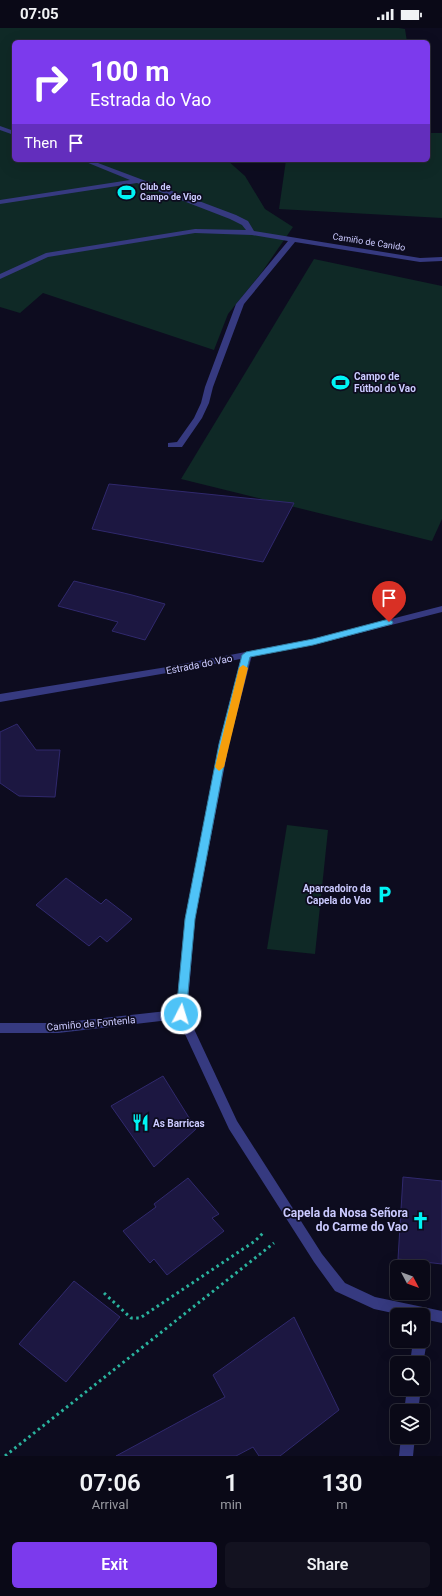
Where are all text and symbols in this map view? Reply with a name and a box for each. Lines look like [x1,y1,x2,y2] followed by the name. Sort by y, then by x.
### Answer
[20,5,59,23] text: 07:05
[90,55,169,88] text: 100 m
[24,56,76,108] icon: right
[90,89,211,110] text: Estrada do Vao
[65,132,87,154] icon: arrive
[24,134,57,152] text: Then
[117,182,137,202] sports icon: Club de Campo de Vigo
[140,182,202,202] place label: Club de Campo de Vigo
[332,231,406,253] street label: Camiño de Canido
[354,371,416,394] place label: Campo de Fútbol do Vao
[331,372,351,392] sports icon: Campo de Fútbol do Vao
[372,581,406,622] pin
[378,587,400,609] icon: arrive
[165,653,234,676] street label: Estrada do Vao
[303,883,372,906] place label: Aparcadoiro da Capela do Vao
[374,884,394,904] parking icon: Aparcadoiro da Capela do Vao
[160,993,202,1035] position arrow
[46,1014,136,1033] street label: Camiño de Fontenla
[130,1113,150,1133] restaurant icon: As Barricas
[153,1118,205,1129] place label: As Barricas
[283,1206,409,1234] place label: Capela da Nosa Señora do Carme do Vao
[411,1210,431,1230] church icon: Capela da Nosa Señora do Carme do Vao
[390,1260,430,1300] north arrow
[390,1260,430,1444] map controls
[390,1308,430,1348] button: sound
[390,1356,430,1396] button: search
[390,1404,430,1444] button: layers
[79,1469,141,1497] text: 07:06
[224,1469,238,1497] text: 1
[321,1469,363,1497] text: 130
[92,1497,129,1512] text: Arrival
[220,1497,242,1512] text: min
[336,1497,348,1512] text: m
[12,1542,217,1588] button: Exit
[225,1542,430,1588] button: Share

